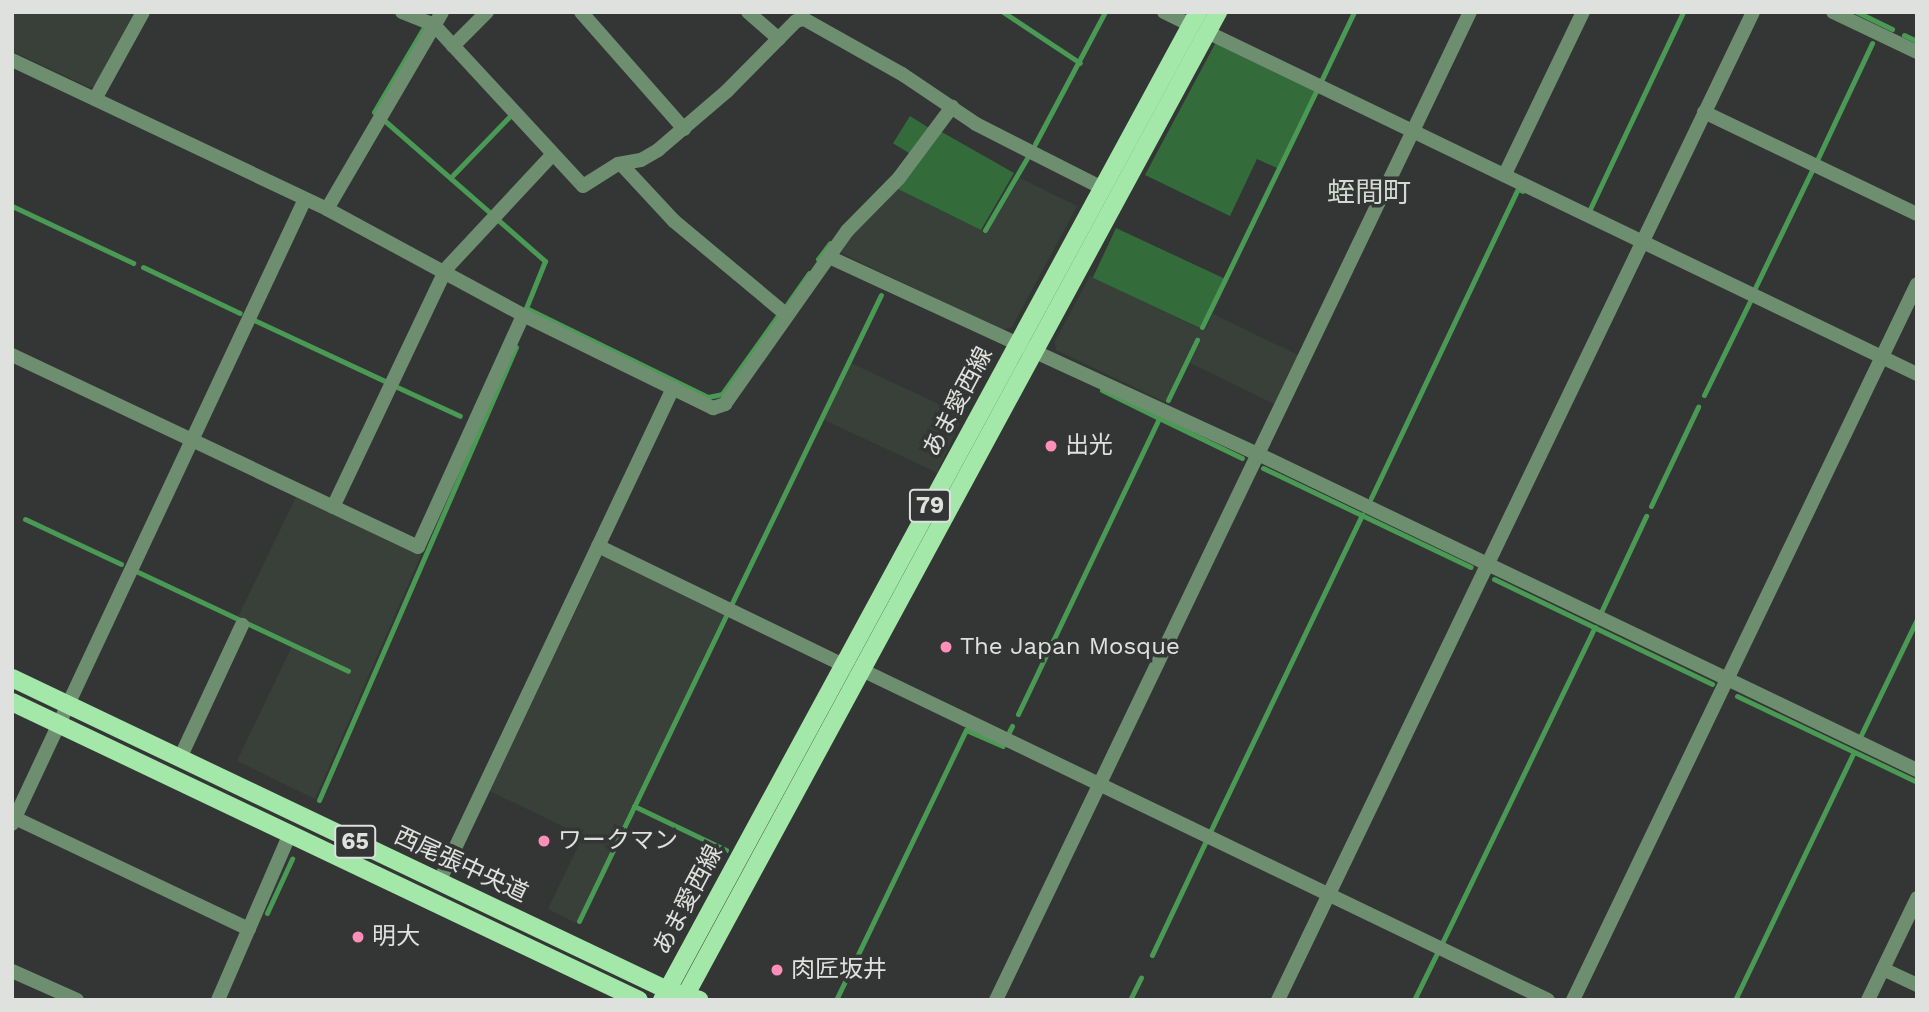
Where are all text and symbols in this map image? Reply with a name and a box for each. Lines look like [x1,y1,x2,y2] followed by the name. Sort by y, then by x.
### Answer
[1327,176,1411,210] district label: 蛭間町
[917,342,999,462] street label: あま愛西線
[1065,432,1113,460] place label: 出光
[1043,438,1059,454] marker: 出光
[907,486,953,526] road number: 79
[960,633,1180,661] place label: The Japan Mosque
[938,639,954,655] marker: The Japan Mosque
[334,822,376,862] road number: 65
[390,822,532,908] street label: 西尾張中央道
[558,827,678,855] place label: ワークマン
[536,833,552,849] marker: ワークマン
[647,840,729,960] street label: あま愛西線
[372,923,420,951] place label: 明大
[350,929,366,945] marker: 明大
[791,956,887,984] place label: 肉匠坂井
[769,962,785,978] marker: 肉匠坂井

